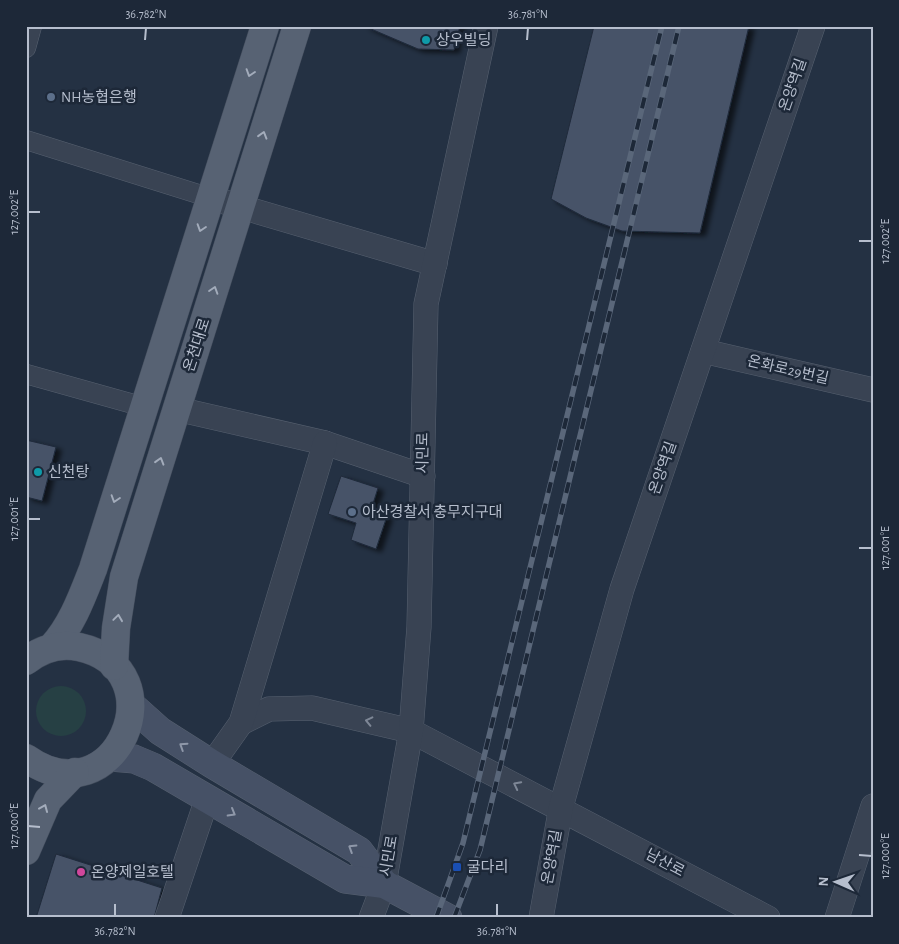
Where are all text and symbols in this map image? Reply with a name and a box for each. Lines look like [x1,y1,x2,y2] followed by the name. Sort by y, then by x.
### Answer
[125,8,167,20] text: 36.782°N
[508,8,548,20] text: 36.781°N
[436,32,491,48] place label: 상우빌딩
[420,34,432,46] marker: 상우빌딩
[776,56,809,114] street label: 온양역길
[246,68,256,76] one-way arrow
[61,89,137,105] place label: NH농협은행
[45,91,57,103] marker: NH농협은행
[257,131,267,139] one-way arrow
[8,189,20,234] text: 127.002°E
[879,218,891,263] text: 127.002°E
[197,223,207,231] one-way arrow
[209,286,219,294] one-way arrow
[179,316,213,374] street label: 온천대로
[746,352,830,387] street label: 온화로29번길
[414,432,431,474] street label: 시민로
[646,439,679,497] street label: 온양역길
[155,458,165,466] one-way arrow
[48,463,90,480] place label: 신천탕
[32,466,44,478] marker: 신천탕
[111,495,121,503] one-way arrow
[8,497,20,541] text: 127.001°E
[362,504,502,520] place label: 아산경찰서 충무지구대
[346,506,358,518] marker: 아산경찰서 충무지구대
[879,526,891,570] text: 127.001°E
[112,614,122,622] one-way arrow
[365,716,374,727] one-way arrow
[179,743,188,752] one-way arrow
[514,781,523,791] one-way arrow
[8,803,20,849] text: 127.000°E
[38,804,49,813] one-way arrow
[227,807,236,817] one-way arrow
[539,828,564,885] street label: 온양역길
[879,833,891,879] text: 127.000°E
[377,834,400,878] street label: 시민로
[348,844,357,854] one-way arrow
[643,846,687,879] street label: 남산로
[812,856,862,906] north arrow
[467,859,508,875] place label: 굴다리
[451,861,463,873] marker: 굴다리
[91,864,174,880] place label: 온양제일호텔
[75,866,87,878] marker: 온양제일호텔
[817,876,831,887] text: N
[94,925,136,937] text: 36.782°N
[477,925,517,937] text: 36.781°N

